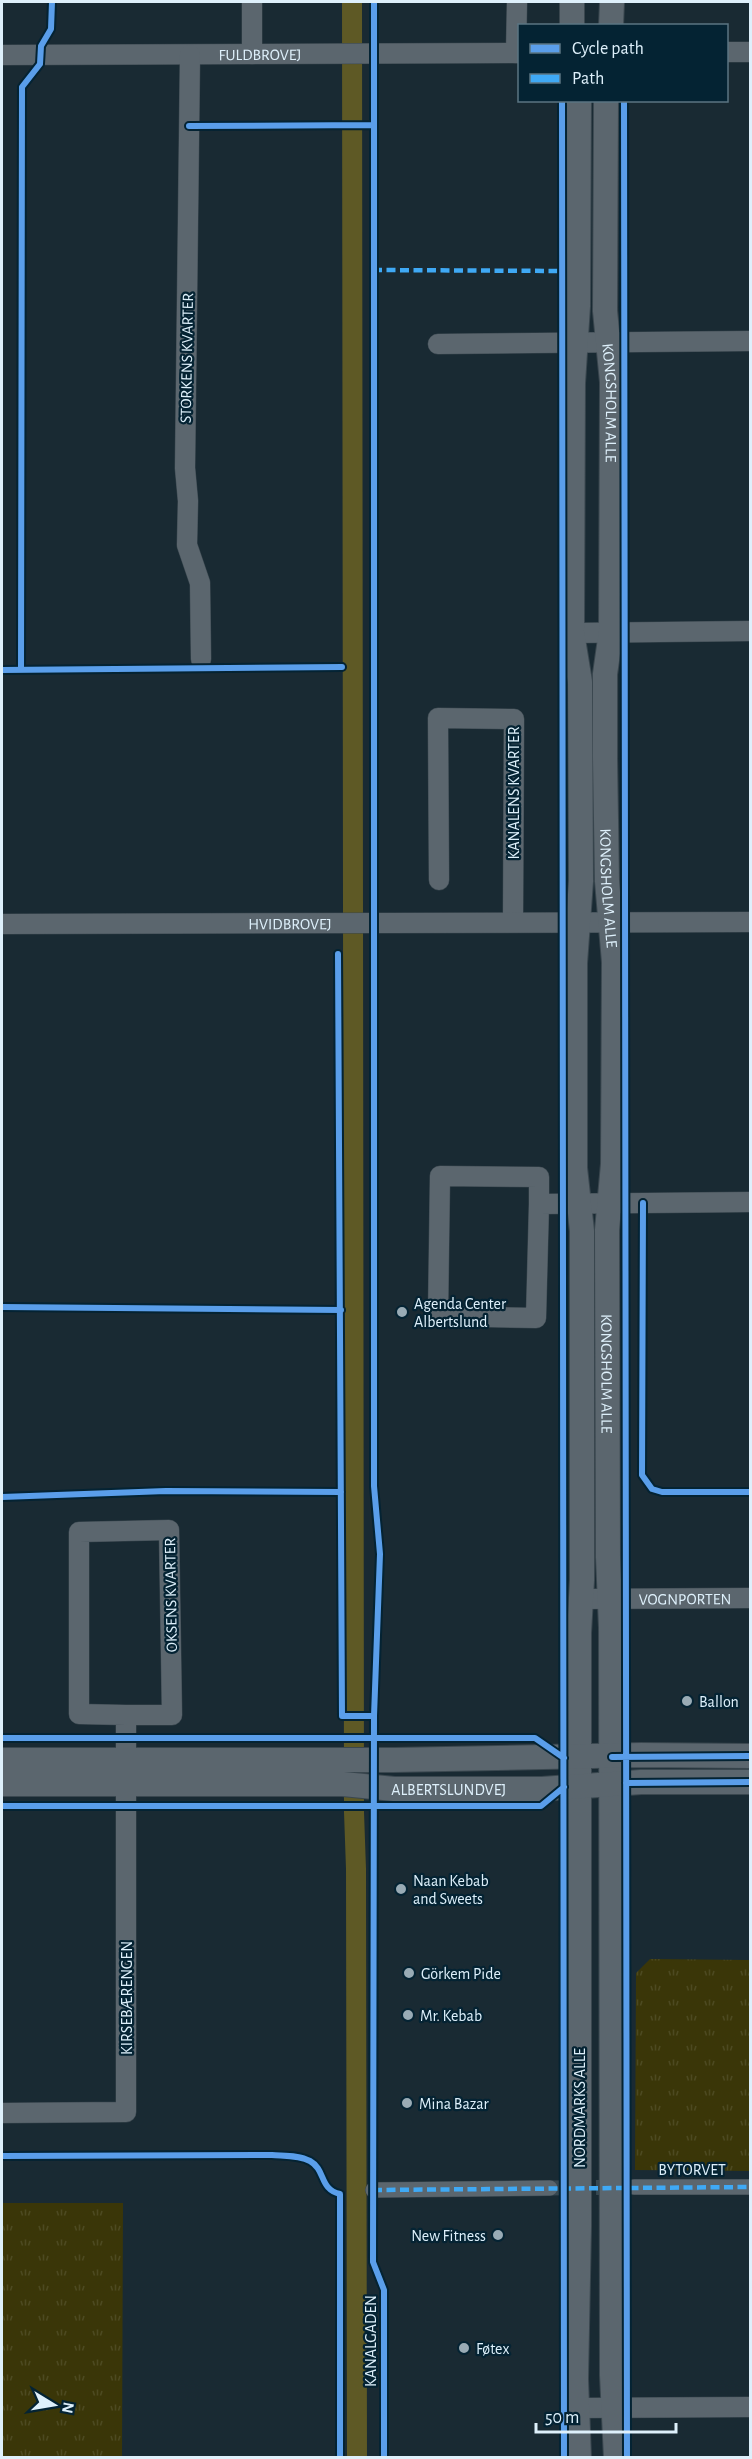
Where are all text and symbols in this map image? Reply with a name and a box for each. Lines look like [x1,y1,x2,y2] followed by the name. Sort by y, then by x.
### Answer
[518,24,728,102] legend
[572,40,644,58] text: Cycle path
[219,47,302,63] street label: FULDBROVEJ
[572,70,604,88] text: Path
[178,293,196,423] street label: STORKENS KVARTER
[599,342,619,463] street label: KONGSHOLM ALLE
[506,726,522,860] street label: KANALENS KVARTER
[597,828,620,949] street label: KONGSHOLM ALLE
[248,916,332,932] street label: HVIDBROVEJ
[414,1296,507,1330] place label: Agenda Center Albertslund
[395,1305,409,1319] marker: Agenda Center Albertslund
[598,1314,615,1434] street label: KONGSHOLM ALLE
[162,1537,180,1652] street label: OKSENS KVARTER
[639,1591,731,1608] street label: VOGNPORTEN
[680,1694,694,1708] marker: Ballon
[699,1694,739,1710] place label: Ballon
[391,1782,506,1798] street label: ALBERTSLUNDVEJ
[413,1873,489,1907] place label: Naan Kebab and Sweets
[394,1882,408,1896] marker: Naan Kebab and Sweets
[119,1941,135,2055] street label: KIRSEBÆRENGEN
[402,1966,416,1980] marker: Görkem Pide
[421,1966,501,1982] place label: Görkem Pide
[401,2008,415,2022] marker: Mr. Kebab
[420,2008,482,2024] place label: Mr. Kebab
[572,2048,588,2168] street label: NORDMARKS ALLE
[400,2096,414,2110] marker: Mina Bazar
[419,2096,490,2112] place label: Mina Bazar
[658,2162,726,2178] street label: BYTORVET
[411,2228,486,2244] place label: New Fitness
[491,2228,505,2242] marker: New Fitness
[363,2295,379,2387] street label: KANALGADEN
[457,2341,471,2355] marker: Føtex
[476,2341,509,2357] place label: Føtex
[24,2375,84,2435] north arrow
[536,2396,676,2434] scale bar
[59,2401,77,2415] text: N
[545,2409,579,2427] text: 50 m

